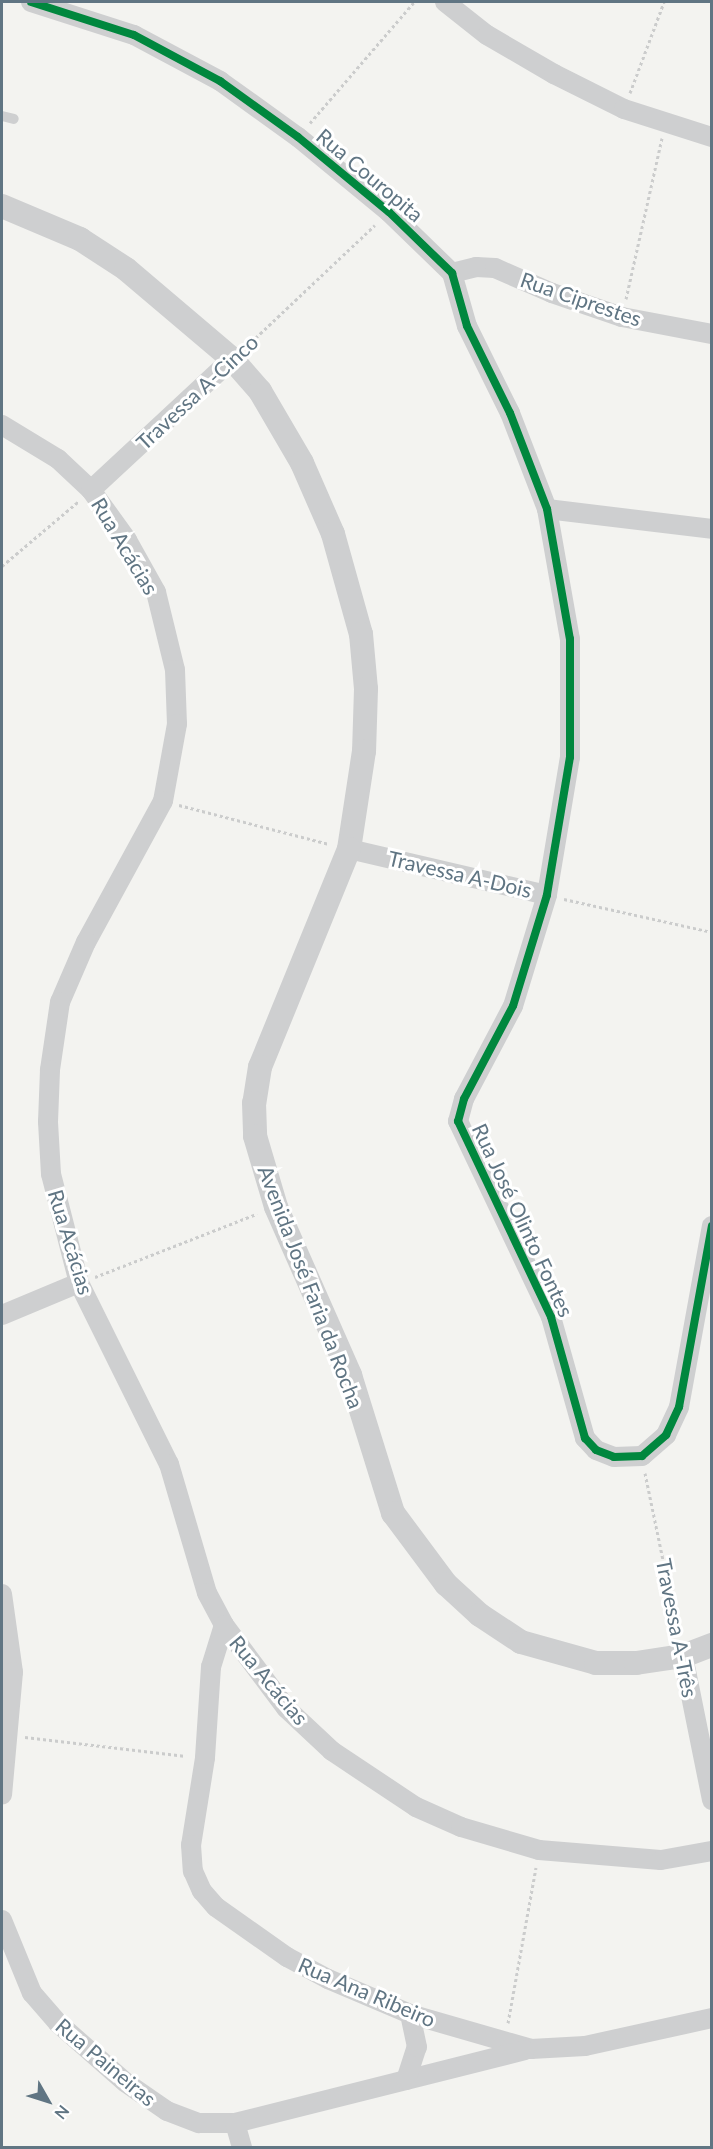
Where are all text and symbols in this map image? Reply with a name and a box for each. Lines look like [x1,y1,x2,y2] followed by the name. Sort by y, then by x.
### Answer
[312,123,428,227] street label: Rua Couropita
[517,267,645,331] street label: Rua Ciprestes
[131,329,263,455] street label: Travessa A-Cinco
[86,493,164,599] street label: Rua Acácias
[385,845,535,903] street label: Travessa A-Dois
[467,1119,579,1321] street label: Rua José Olinto Fontes
[253,1162,369,1412] street label: Avenida José Faria da Rocha
[43,1186,99,1298] street label: Rua Acácias
[651,1556,703,1700] street label: Travessa A-Três
[224,1630,314,1730] street label: Rua Acácias
[294,1952,440,2032] street label: Rua Ana Ribeiro
[51,2013,161,2111] street label: Rua Paineiras
[18,2071,78,2131] north arrow
[51,2102,74,2123] text: N

